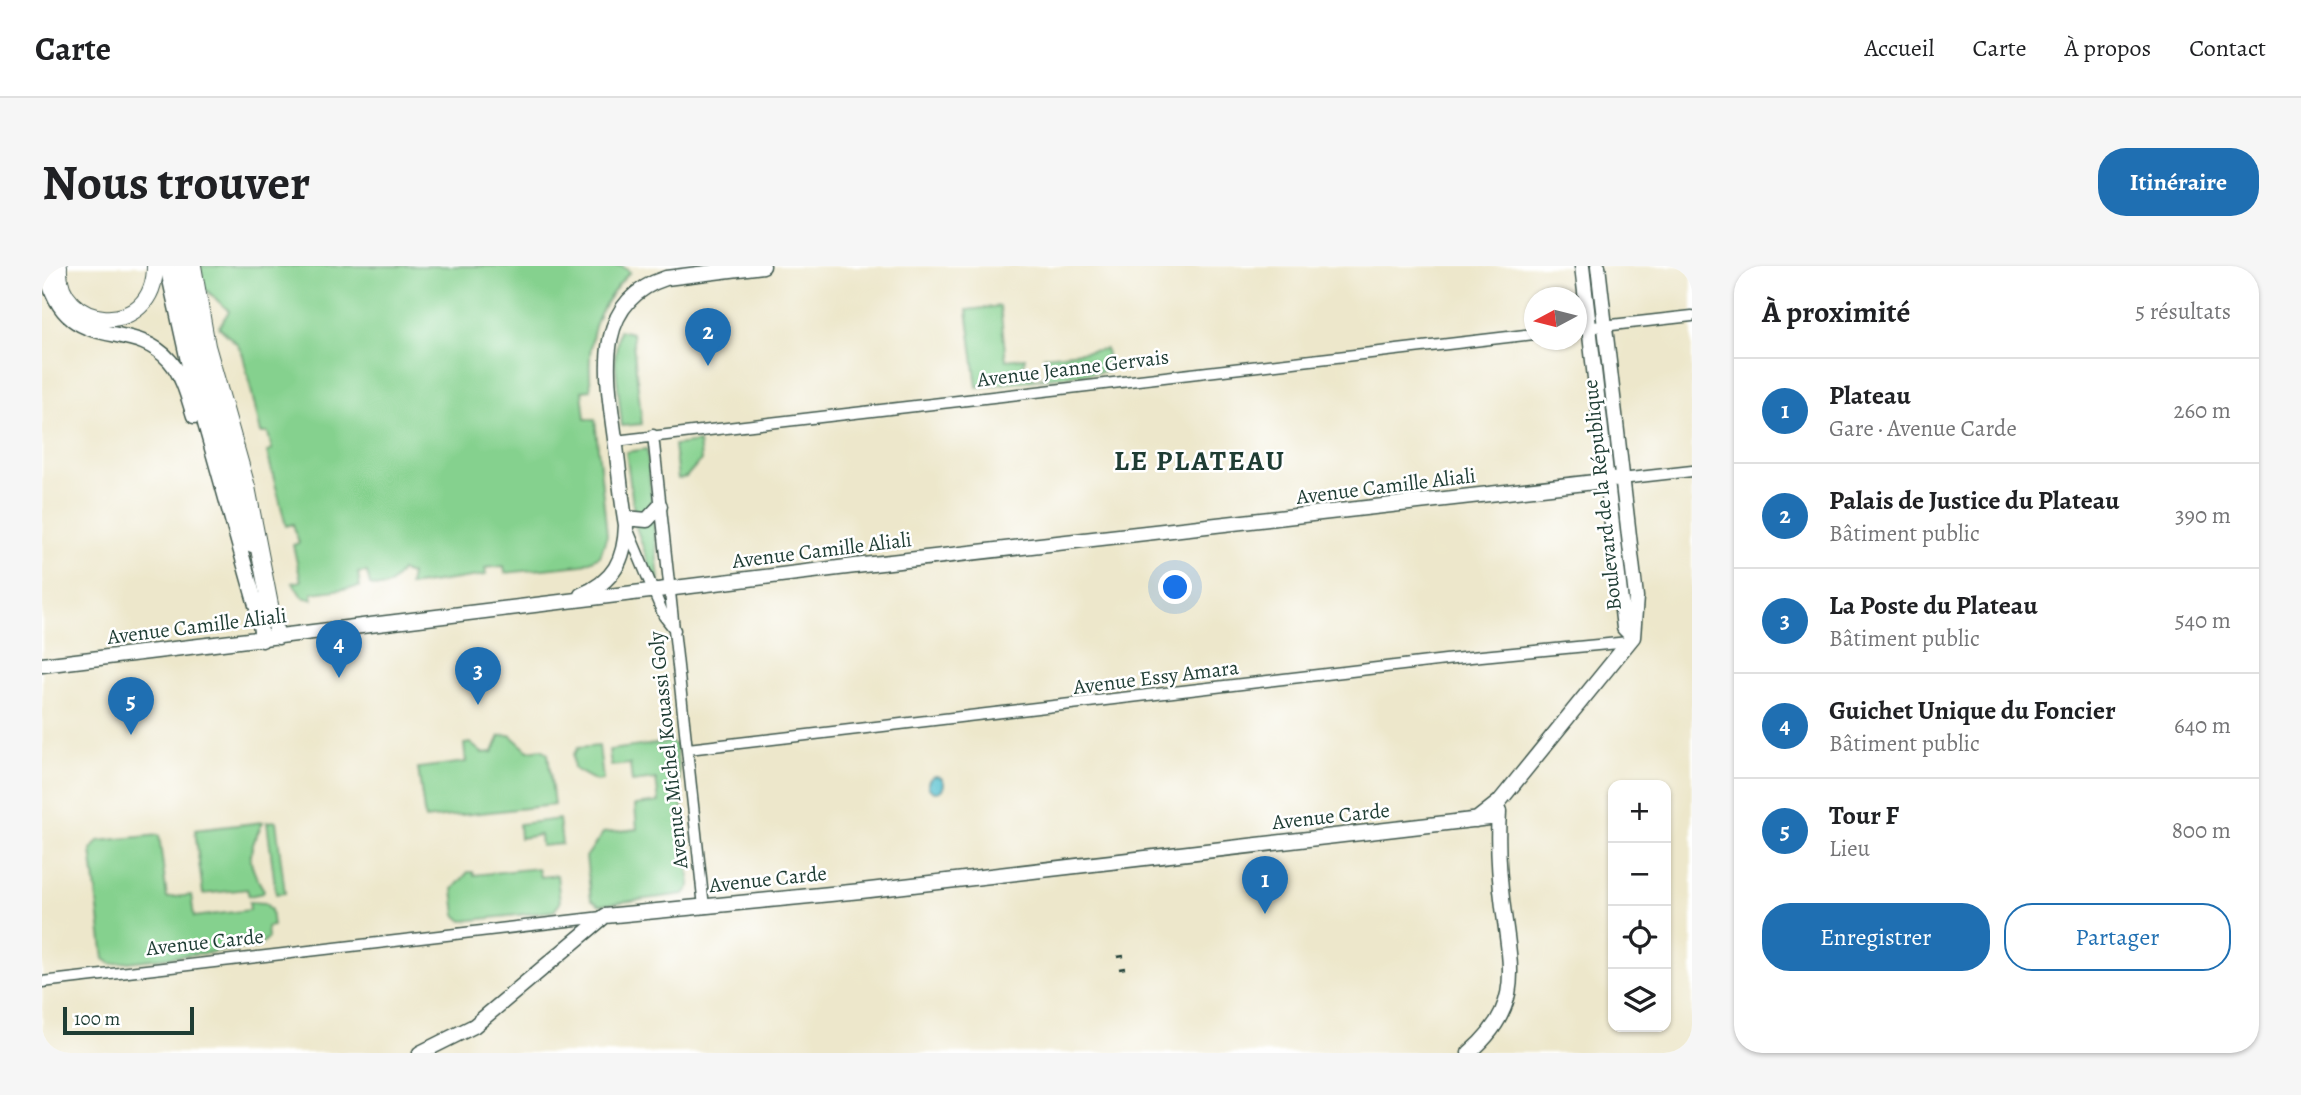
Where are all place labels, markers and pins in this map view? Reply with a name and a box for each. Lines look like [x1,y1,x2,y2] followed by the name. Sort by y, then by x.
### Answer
[685,308,731,366] pin: 2
[316,620,362,678] pin: 4
[455,647,501,705] pin: 3
[108,677,154,735] pin: 5
[1242,856,1288,914] pin: 1

